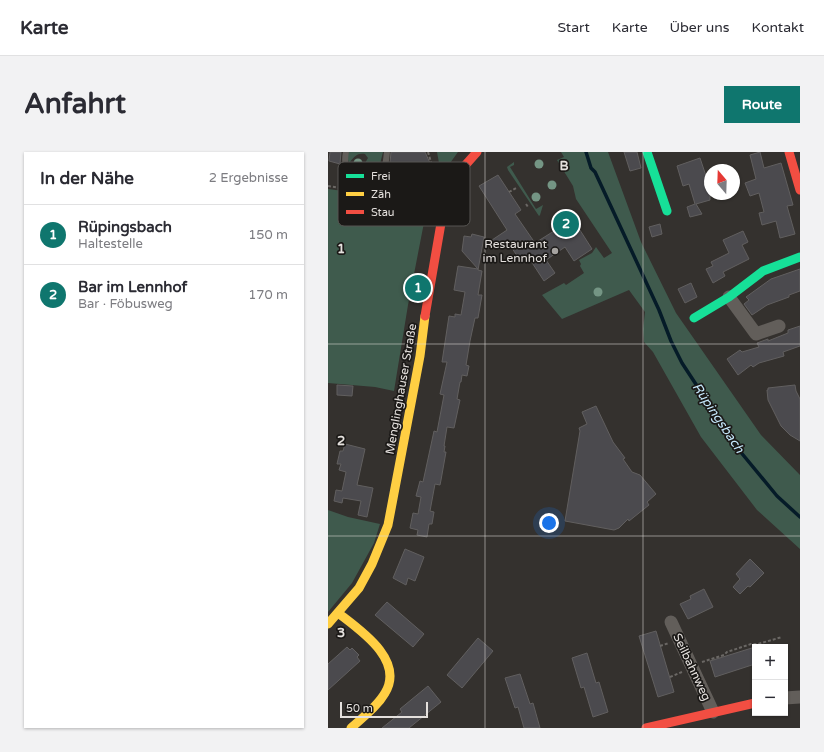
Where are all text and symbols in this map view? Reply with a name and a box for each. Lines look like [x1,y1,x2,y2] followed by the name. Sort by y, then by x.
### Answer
[20,17,69,39] text: Karte
[558,19,590,36] text: Start
[612,19,648,36] text: Karte
[670,19,730,36] text: Über uns
[752,19,804,36] text: Kontakt
[724,86,800,123] button: Route
[24,87,126,121] text: Anfahrt
[559,158,569,174] text: B
[338,162,470,226] legend
[704,164,740,200] north arrow
[40,168,134,189] text: In der Nähe
[209,170,288,186] text: 2 Ergebnisse
[371,170,390,183] text: Frei
[371,188,391,201] text: Zäh
[371,206,395,219] text: Stau
[553,209,579,239] pin: 2
[78,218,172,236] text: Rüpingsbach
[49,227,57,243] text: 1
[248,227,288,243] text: 150 m
[78,236,143,252] text: Haltestelle
[482,237,547,265] place label: Restaurant im Lennhof
[337,241,345,257] text: 1
[550,246,560,256] marker: Restaurant im Lennhof
[405,273,431,303] pin: 1
[78,278,187,296] text: Bar im Lennhof
[49,287,57,303] text: 2
[248,287,288,303] text: 170 m
[78,296,173,312] text: Bar · Föbusweg
[383,322,419,456] street label: Menglinghauser Straße
[689,380,748,457] water label: Rüpingsbach
[337,433,345,449] text: 2
[539,513,559,533] your location
[337,625,345,641] text: 3
[670,631,714,703] street label: Seilbahnweg
[752,644,788,716] map controls
[752,644,788,680] button: +
[752,680,788,716] button: −
[340,700,428,719] scale bar
[346,702,373,715] text: 50 m

